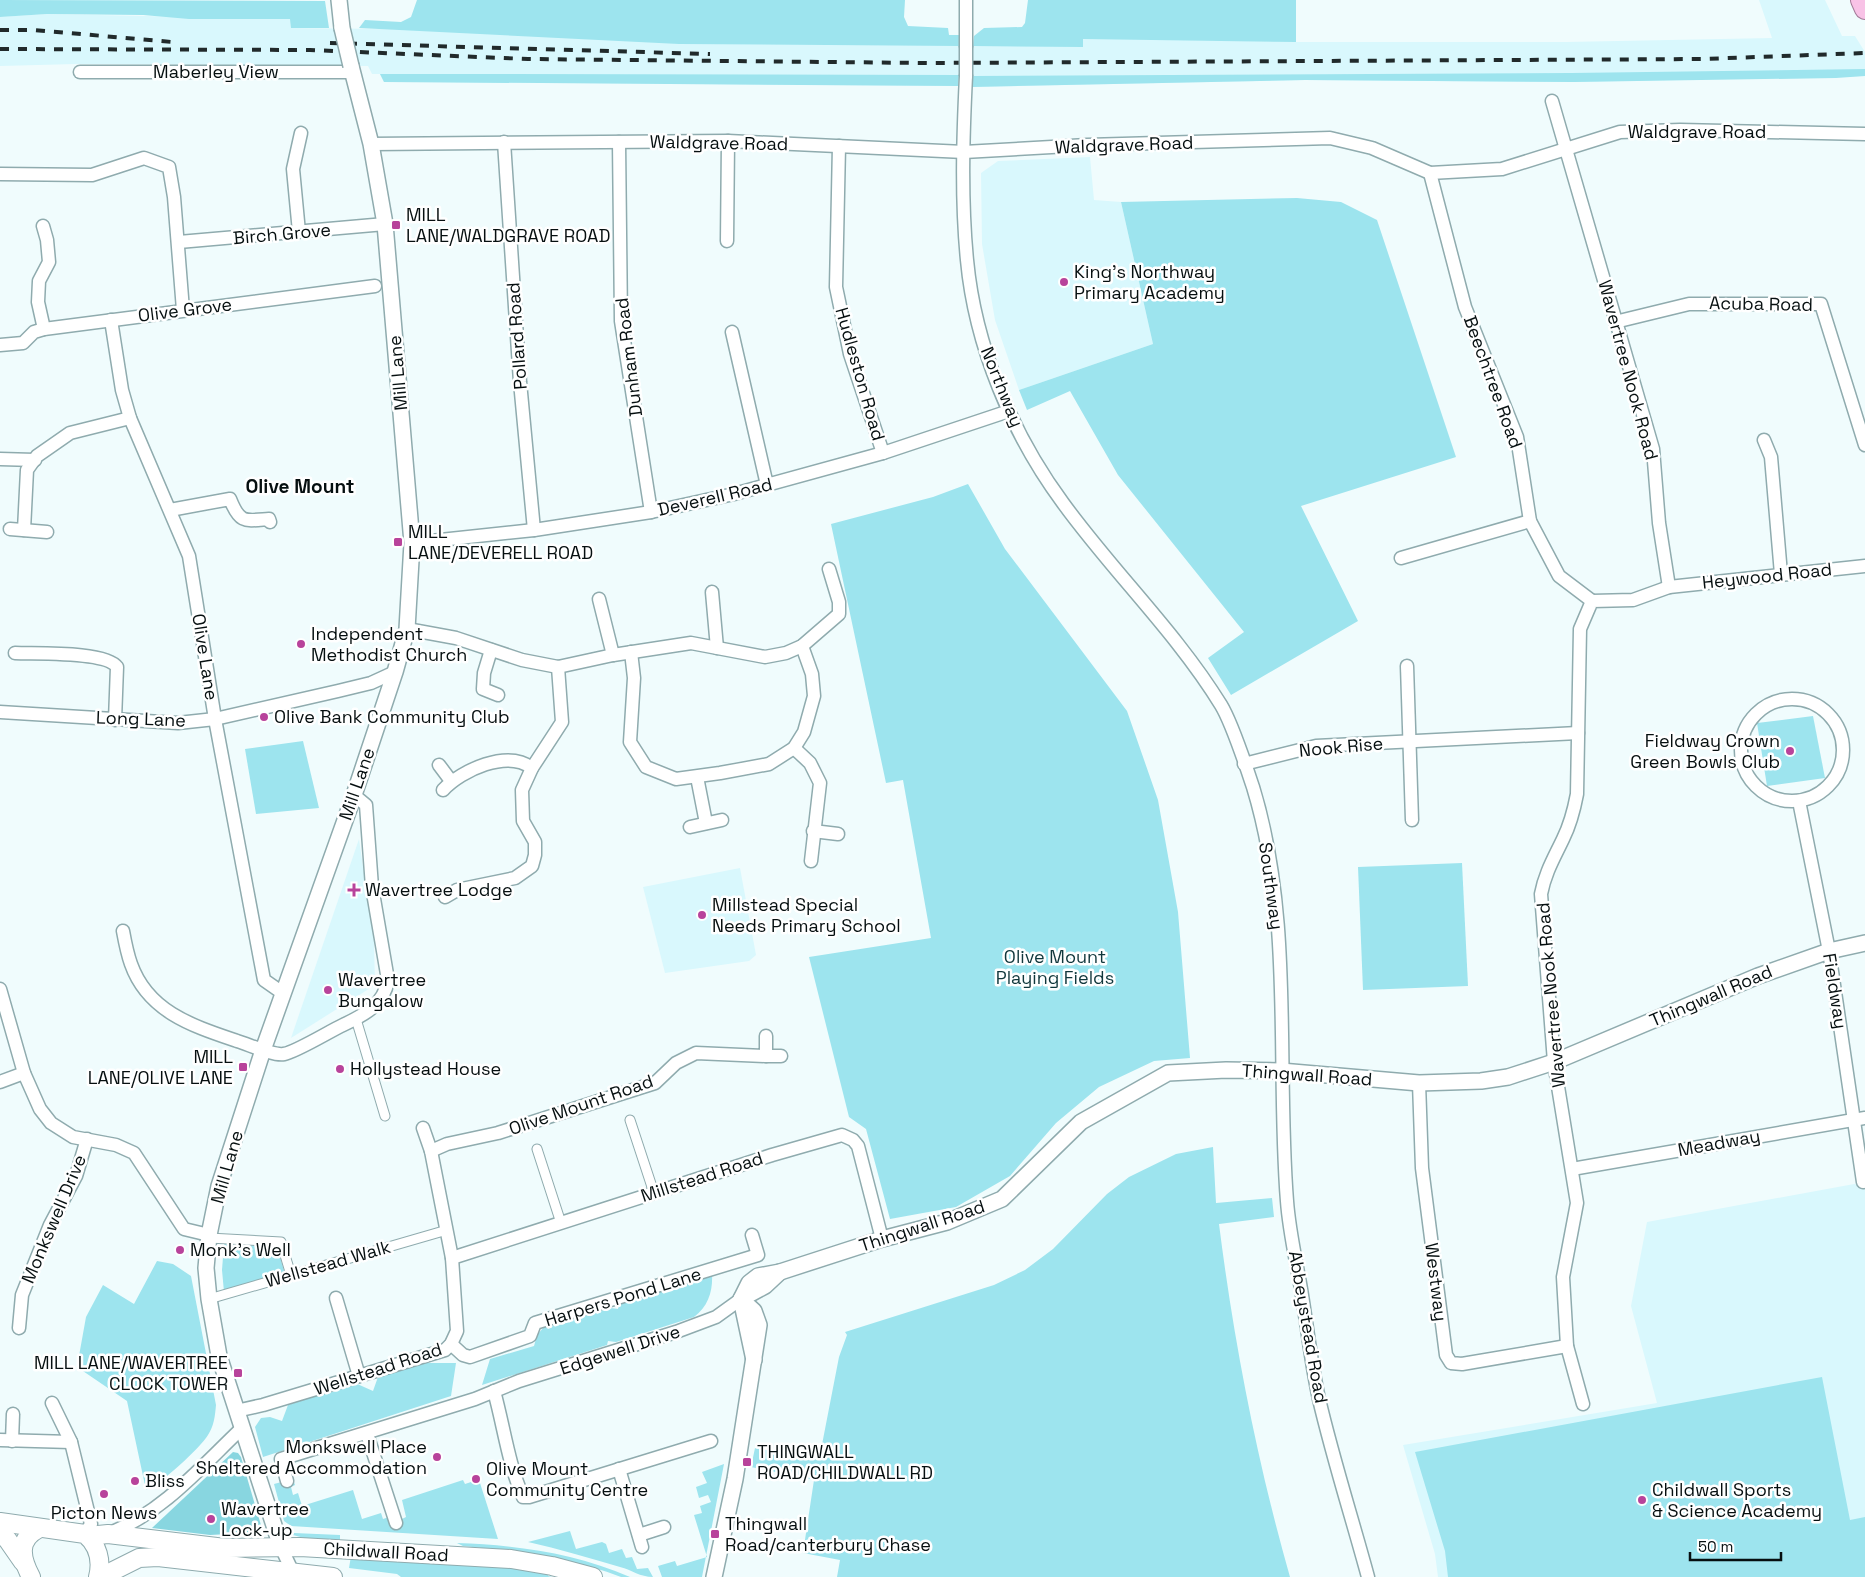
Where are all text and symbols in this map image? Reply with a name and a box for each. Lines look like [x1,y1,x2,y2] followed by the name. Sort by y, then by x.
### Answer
[153,60,279,83] street label: Maberley View
[1628,120,1766,143] street label: Waldgrave Road
[650,130,789,155] street label: Waldgrave Road
[1054,131,1194,158] street label: Waldgrave Road
[406,203,610,247] place label: MILL LANE/WALDGRAVE ROAD
[232,218,332,249] street label: Birch Grove
[390,219,402,231] marker: MILL LANE/WALDGRAVE ROAD
[1074,260,1225,304] place label: King's Northway Primary Academy
[1058,276,1070,288] marker: King's Northway Primary Academy
[1593,277,1664,462] street label: Wavertree Nook Road
[501,282,532,391] street label: Pollard Road
[1709,291,1813,316] street label: Acuba Road
[137,292,233,327] street label: Olive Grove
[610,296,647,418] street label: Dunham Road
[830,305,891,443] street label: Hudleston Road
[1459,312,1528,451] street label: Beechtree Road
[383,335,412,412] street label: Mill Lane
[976,343,1029,430] street label: Northway
[655,472,774,521] street label: Deverell Road
[245,474,355,499] district label: Olive Mount
[408,520,593,564] place label: MILL LANE/DEVERELL ROAD
[392,536,404,548] marker: MILL LANE/DEVERELL ROAD
[1701,557,1833,594] street label: Heywood Road
[187,612,224,702] street label: Olive Lane
[311,622,467,666] place label: Independent Methodist Church
[295,638,307,650] marker: Independent Methodist Church
[96,705,186,732] street label: Long Lane
[274,705,510,728] place label: Olive Bank Community Club
[258,711,270,723] marker: Olive Bank Community Club
[1630,729,1780,773] place label: Fieldway Crown Green Bowls Club
[1298,731,1384,762] street label: Nook Rise
[333,744,380,823] street label: Mill Lane
[1784,745,1796,757] marker: Fieldway Crown Green Bowls Club
[1254,841,1289,931] street label: Southway
[365,878,513,901] place label: Wavertree Lodge
[347,883,361,897] marker: Wavertree Lodge
[712,893,901,937] place label: Millstead Special Needs Primary School
[1531,902,1570,1088] street label: Wavertree Nook Road
[696,909,708,921] marker: Millstead Special Needs Primary School
[996,945,1114,989] park label: Olive Mount Playing Fields
[1818,951,1853,1030] street label: Fieldway
[1646,959,1776,1032] street label: Thingwall Road
[338,968,426,1012] place label: Wavertree Bungalow
[322,984,334,996] marker: Wavertree Bungalow
[88,1045,233,1089] place label: MILL LANE/OLIVE LANE
[350,1057,501,1080] place label: Hollystead House
[1241,1058,1373,1091] street label: Thingwall Road
[237,1061,249,1073] marker: MILL LANE/OLIVE LANE
[334,1063,346,1075] marker: Hollystead House
[506,1069,656,1140] street label: Olive Mount Road
[1676,1124,1762,1161] street label: Meadway
[205,1128,248,1206] street label: Mill Lane
[638,1146,766,1207] street label: Millstead Road
[16,1151,91,1287] street label: Monkswell Drive
[856,1194,988,1257] street label: Thingwall Road
[263,1235,393,1292] street label: Wellstead Walk
[190,1238,291,1261] place label: Monk's Well
[1420,1241,1453,1323] street label: Westway
[174,1244,186,1256] marker: Monk's Well
[1284,1249,1333,1405] street label: Abbeystead Road
[542,1262,704,1331] street label: Harpers Pond Lane
[557,1319,683,1380] street label: Edgewell Drive
[311,1337,445,1400] street label: Wellstead Road
[34,1351,228,1395] place label: MILL LANE/WAVERTREE CLOCK TOWER
[232,1367,244,1379] marker: MILL LANE/WAVERTREE CLOCK TOWER
[196,1435,427,1479] place label: Monkswell Place Sheltered Accommodation
[757,1440,933,1484] place label: THINGWALL ROAD/CHILDWALL RD
[431,1451,443,1463] marker: Monkswell Place Sheltered Accommodation
[741,1456,753,1468] marker: THINGWALL ROAD/CHILDWALL RD
[486,1457,648,1501] place label: Olive Mount Community Centre
[145,1469,185,1492] place label: Bliss
[470,1473,482,1485] marker: Olive Mount Community Centre
[129,1475,141,1487] marker: Bliss
[1652,1478,1822,1522] place label: Childwall Sports & Science Academy
[98,1488,110,1500] marker: Picton News
[1636,1494,1648,1506] marker: Childwall Sports & Science Academy
[221,1497,309,1541] place label: Wavertree Lock-up
[51,1501,157,1524] place label: Picton News
[725,1512,931,1556] place label: Thingwall Road/canterbury Chase
[205,1513,217,1525] marker: Wavertree Lock-up
[709,1528,721,1540] marker: Thingwall Road/canterbury Chase
[1690,1530,1781,1562] scale bar
[323,1537,449,1566] street label: Childwall Road
[1698,1537,1733,1556] text: 50 m

